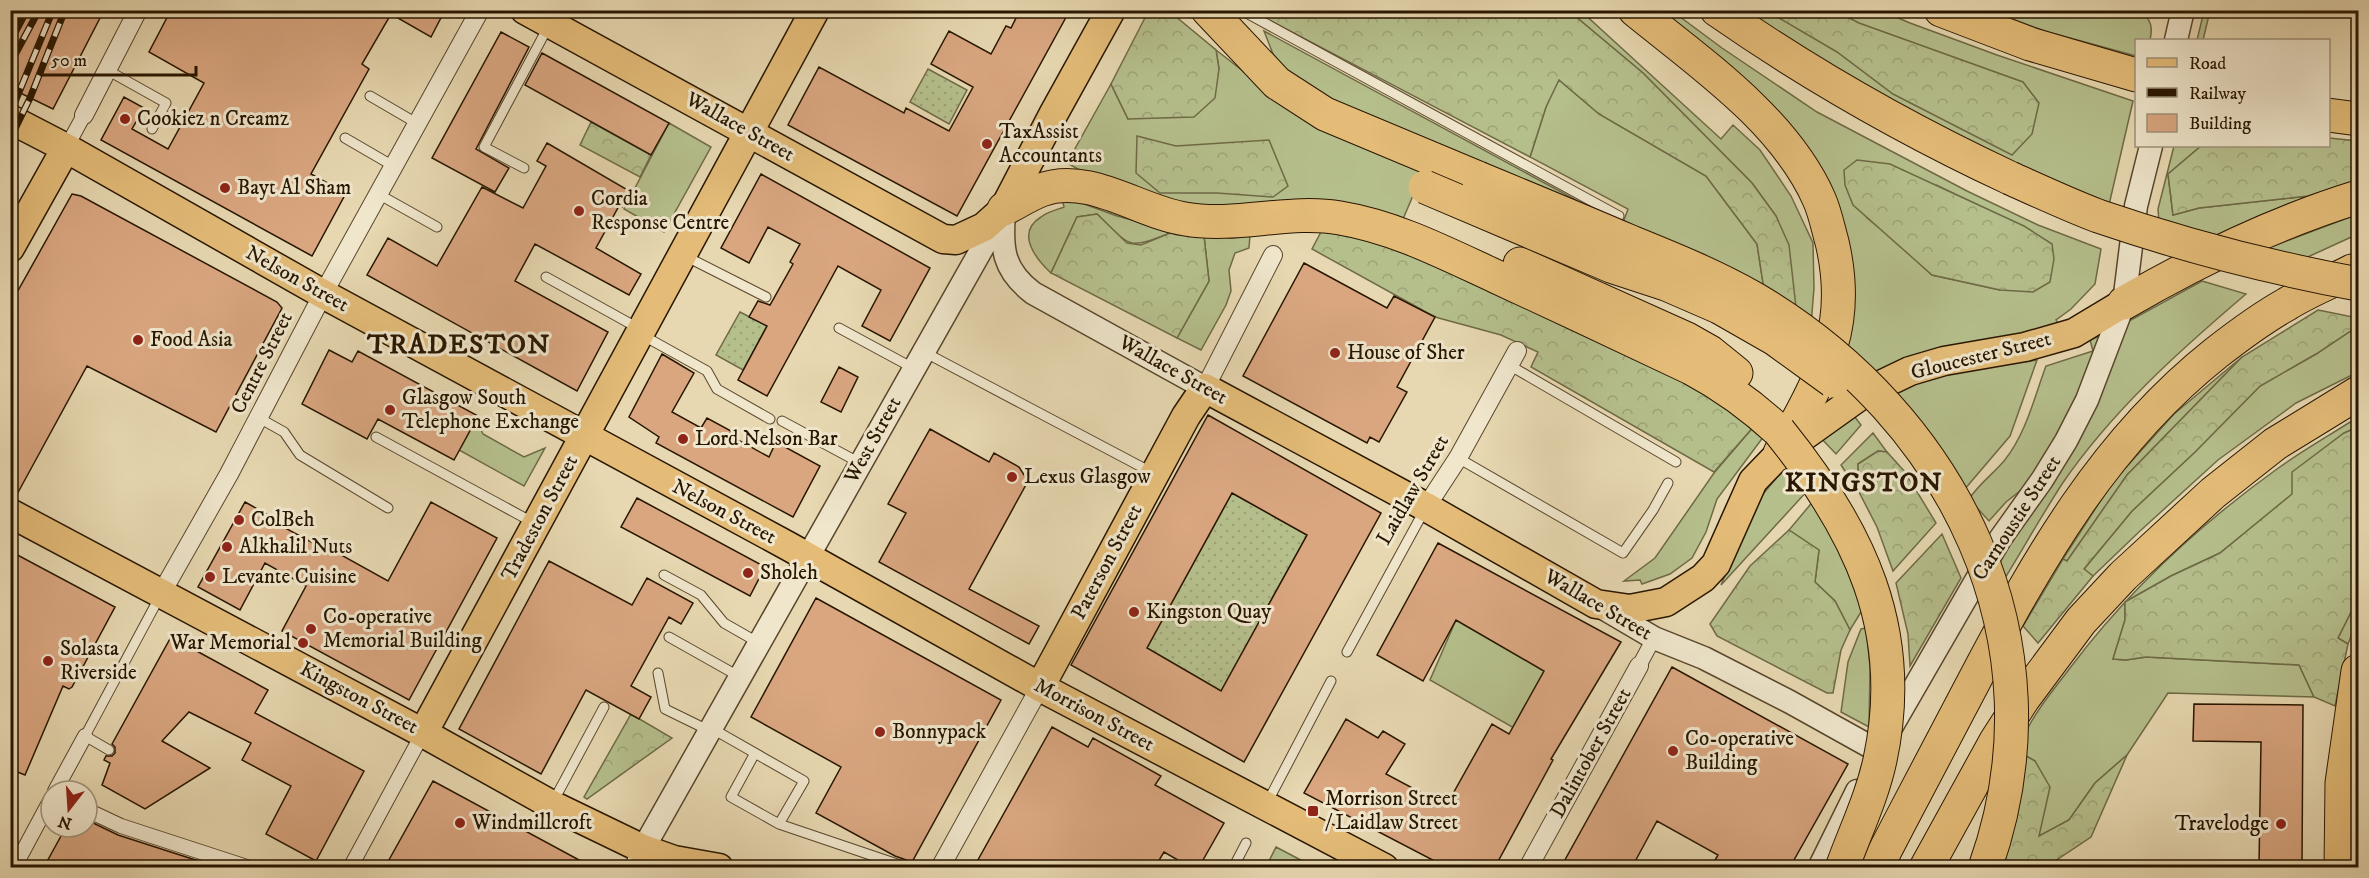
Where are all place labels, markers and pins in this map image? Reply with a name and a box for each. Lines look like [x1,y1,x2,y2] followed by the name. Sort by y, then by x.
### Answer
[137,106,289,132] place label: Cookiez n Creamz
[118,112,132,126] marker: Cookiez n Creamz
[999,119,1102,169] place label: TaxAssist Accountants
[980,137,994,151] marker: TaxAssist Accountants
[237,175,351,201] place label: Bayt Al Sham
[218,181,232,195] marker: Bayt Al Sham
[591,186,730,236] place label: Cordia Response Centre
[572,204,586,218] marker: Cordia Response Centre
[150,327,232,353] place label: Food Asia
[131,333,145,347] marker: Food Asia
[1347,340,1465,366] place label: House of Sher
[1328,346,1342,360] marker: House of Sher
[402,385,579,435] place label: Glasgow South Telephone Exchange
[383,403,397,417] marker: Glasgow South Telephone Exchange
[695,426,838,452] place label: Lord Nelson Bar
[676,432,690,446] marker: Lord Nelson Bar
[1024,464,1151,490] place label: Lexus Glasgow
[1005,470,1019,484] marker: Lexus Glasgow
[251,507,314,533] place label: ColBeh
[232,513,246,527] marker: ColBeh
[239,534,352,560] place label: Alkhalil Nuts
[220,540,234,554] marker: Alkhalil Nuts
[760,560,818,586] place label: Sholeh
[222,564,357,590] place label: Levante Cuisine
[741,566,755,580] marker: Sholeh
[203,570,217,584] marker: Levante Cuisine
[1146,599,1272,625] place label: Kingston Quay
[323,604,482,654] place label: Co-operative Memorial Building
[1127,605,1141,619] marker: Kingston Quay
[304,622,318,636] marker: Co-operative Memorial Building
[169,630,292,656] place label: War Memorial
[60,636,137,686] place label: Solasta Riverside
[296,636,310,650] marker: War Memorial
[41,654,55,668] marker: Solasta Riverside
[892,719,987,745] place label: Bonnypack
[873,725,887,739] marker: Bonnypack
[1685,726,1794,776] place label: Co-operative Building
[1666,744,1680,758] marker: Co-operative Building
[1325,786,1458,836] place label: Morrison Street / Laidlaw Street
[1306,804,1320,818] marker: Morrison Street / Laidlaw Street
[471,810,592,836] place label: Windmillcroft
[2175,811,2269,837] place label: Travelodge
[453,816,467,830] marker: Windmillcroft
[2274,817,2288,831] marker: Travelodge

